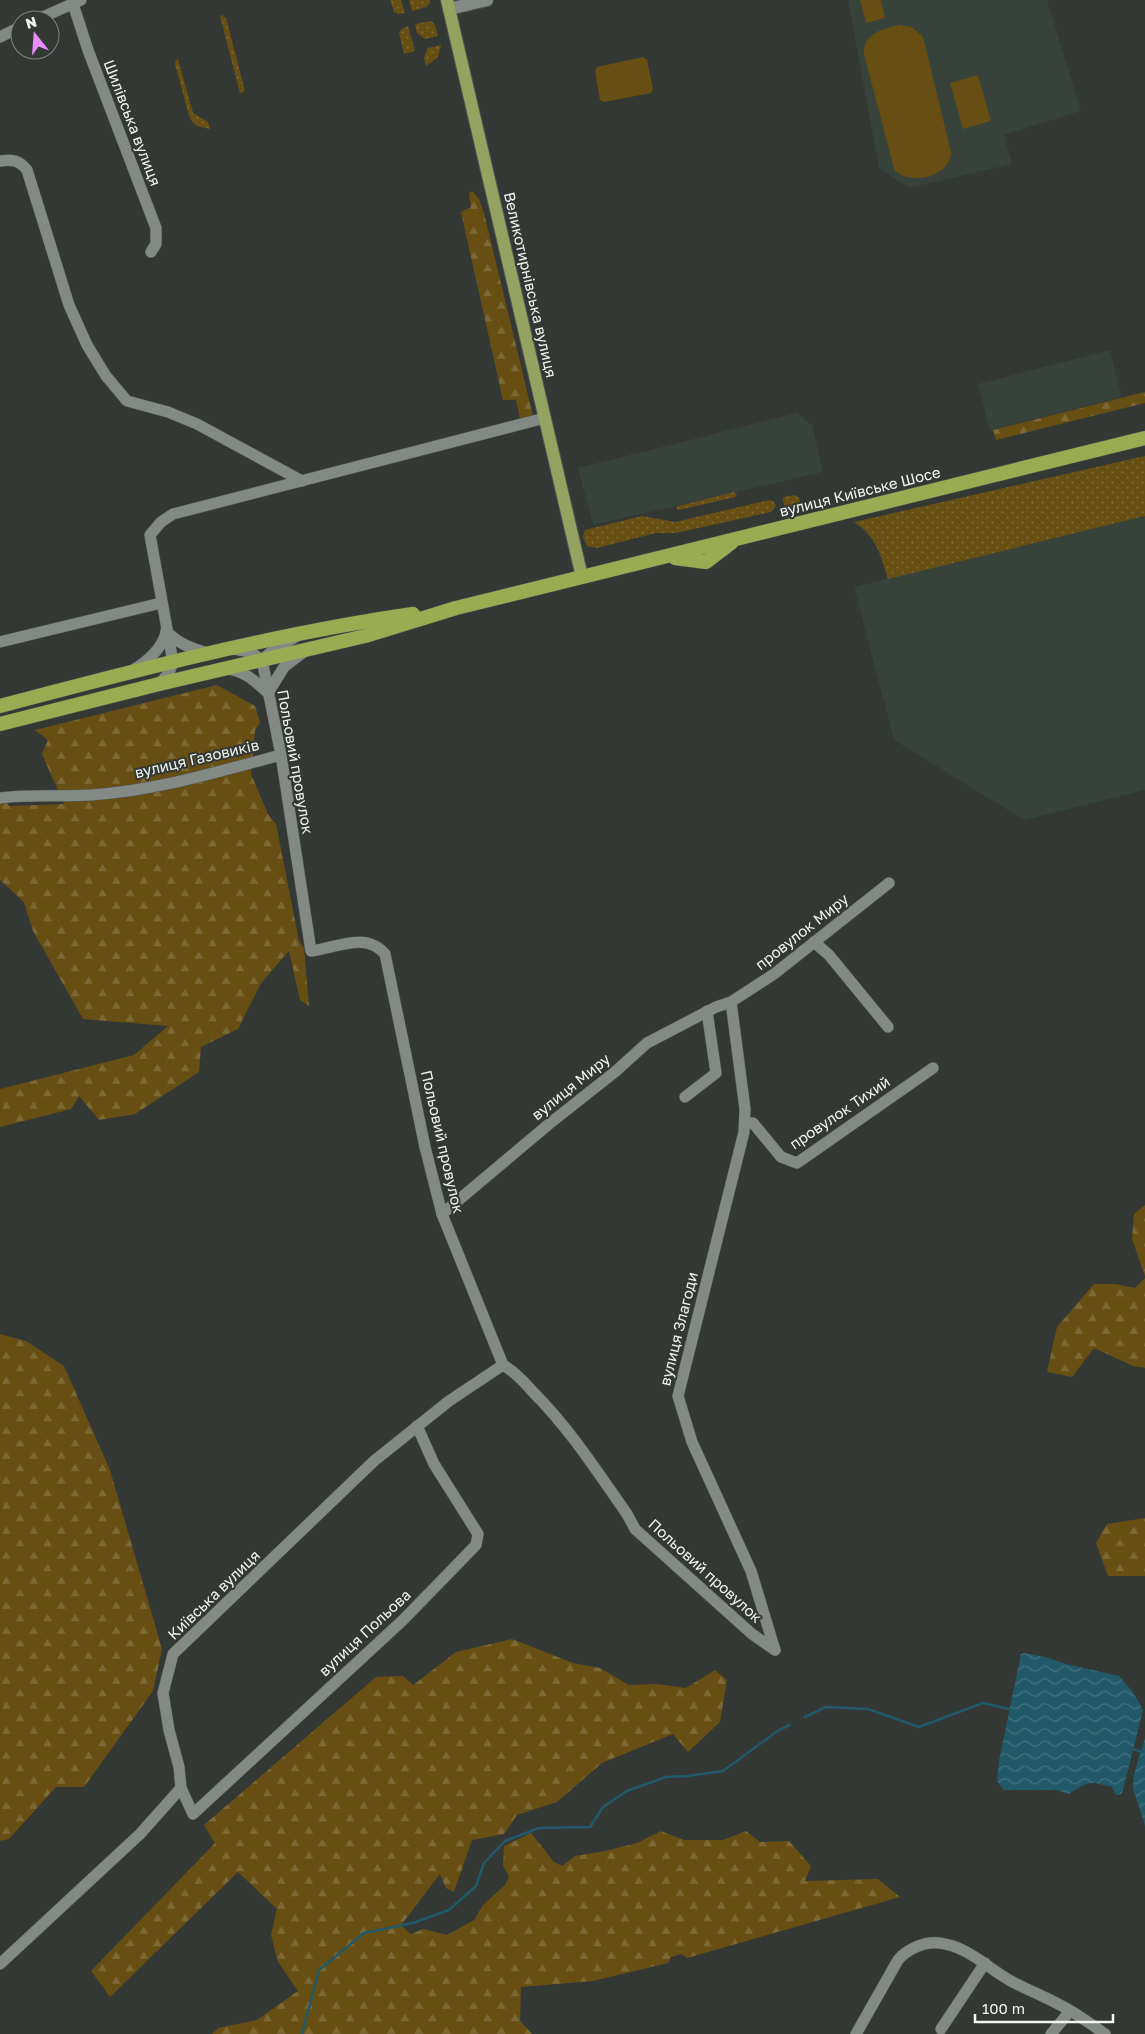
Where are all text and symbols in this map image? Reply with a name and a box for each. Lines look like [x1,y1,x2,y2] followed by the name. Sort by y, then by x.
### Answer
[10,10,60,60] north arrow
[23,12,39,32] text: N
[101,57,165,188] street label: Шилівська вулиця
[501,190,561,379] street label: Великотирнівська вулиця
[777,462,942,520] street label: вулиця Київське Шосе
[274,688,318,836] street label: Польовий провулок
[133,735,261,781] street label: вулиця Газовиків
[751,889,852,973] street label: провулок Миру
[528,1049,614,1123] street label: вулиця Миру
[418,1068,468,1215] street label: Польовий провулок
[786,1072,893,1152] street label: провулок Тихий
[655,1270,701,1387] street label: вулиця Злагоди
[645,1515,766,1626] street label: Польовий провулок
[163,1546,263,1643] street label: Київська вулиця
[315,1585,414,1679] street label: вулиця Польова
[975,1992,1112,2024] scale bar
[982,1999,1025,2017] text: 100 m

